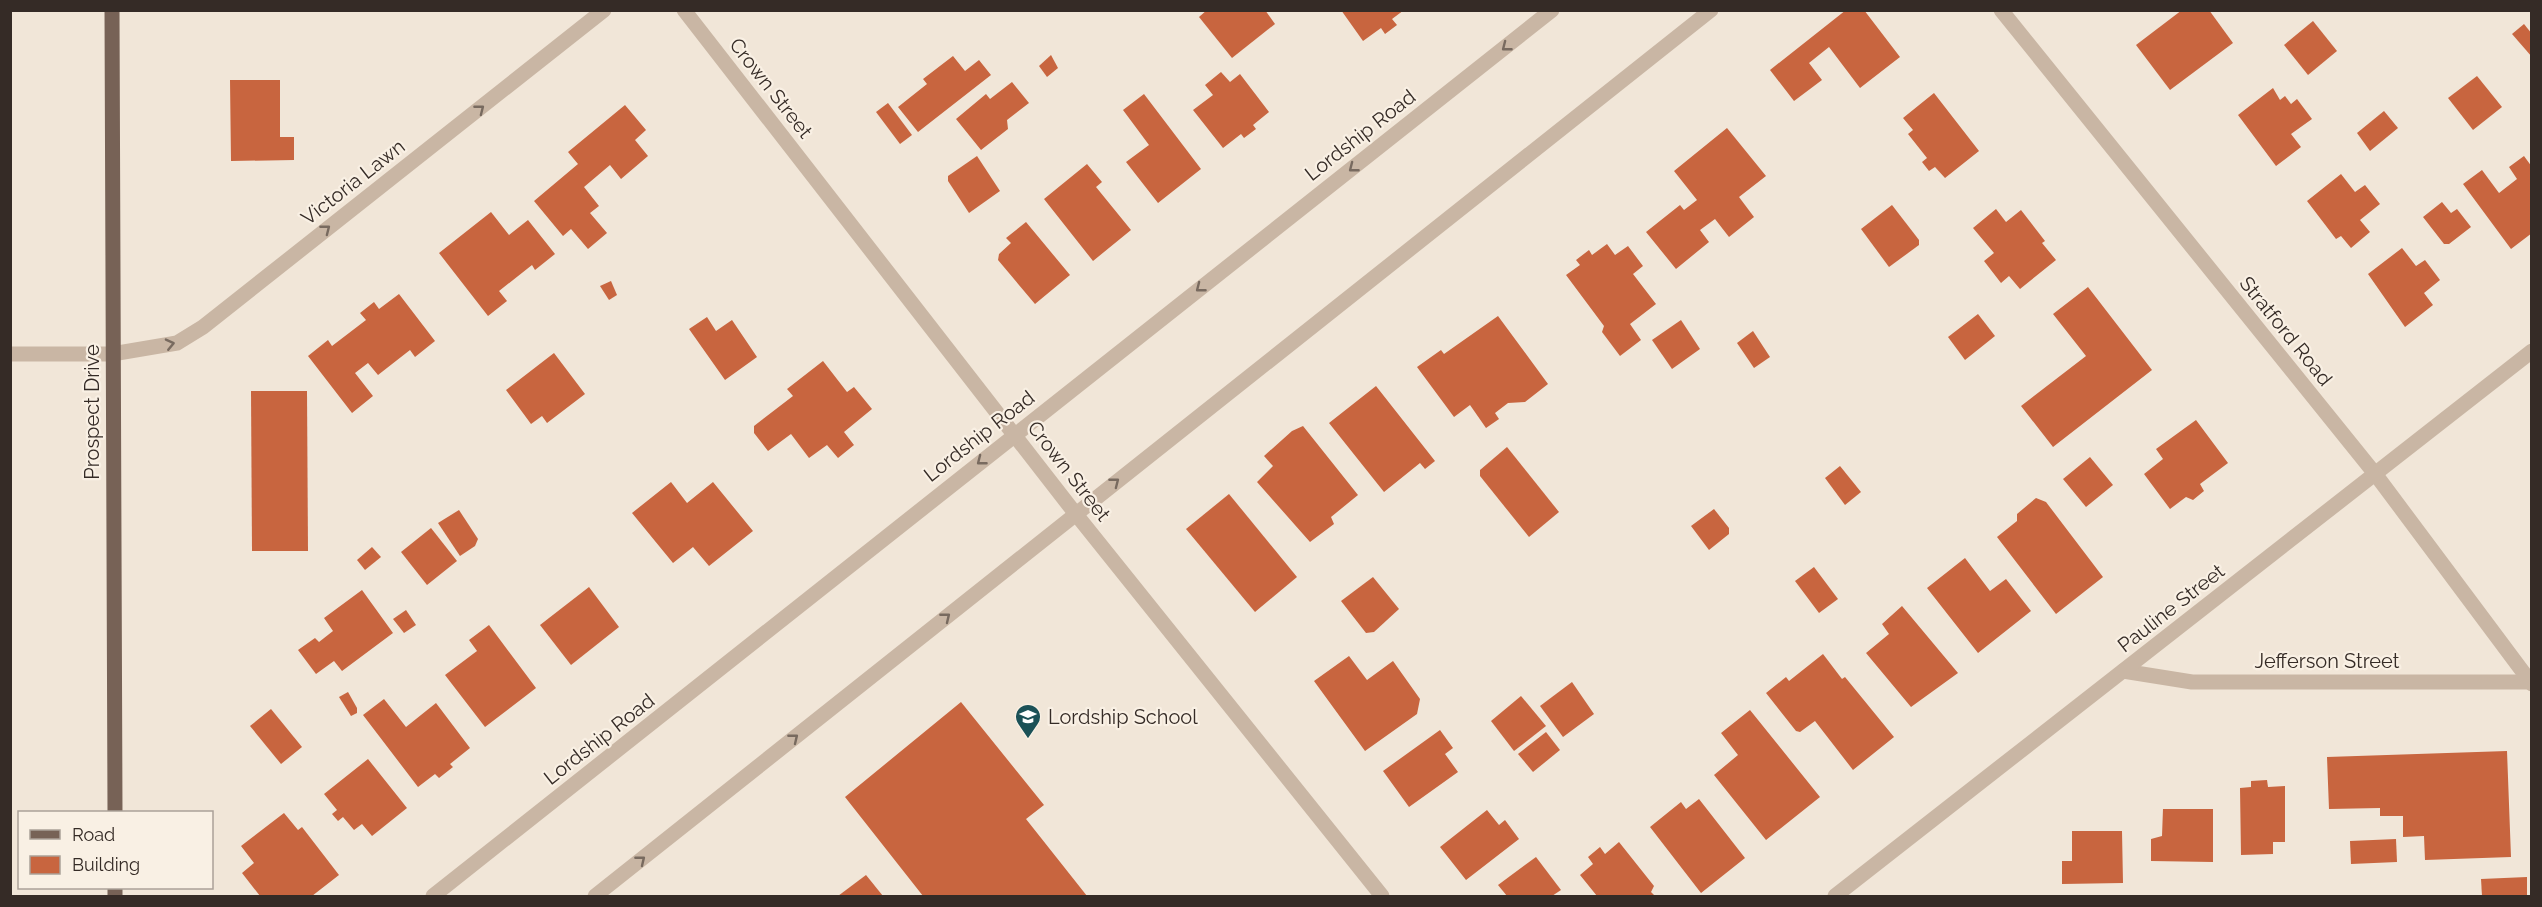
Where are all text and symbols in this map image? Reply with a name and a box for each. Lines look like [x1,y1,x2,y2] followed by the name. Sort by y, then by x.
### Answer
[724,33,818,143] street label: Crown Street
[1502,39,1513,50] one-way arrow
[1300,84,1420,186] street label: Lordship Road
[473,105,484,116] one-way arrow
[296,134,410,230] street label: Victoria Lawn
[1349,160,1360,171] one-way arrow
[320,226,331,237] one-way arrow
[2235,272,2337,390] street label: Stratford Road
[1196,281,1207,292] one-way arrow
[165,338,175,351] one-way arrow
[80,344,104,480] street label: Prospect Drive
[919,385,1039,487] street label: Lordship Road
[1022,416,1116,526] street label: Crown Street
[977,454,988,465] one-way arrow
[1108,478,1119,489] one-way arrow
[2113,559,2229,657] street label: Pauline Street
[939,613,950,624] one-way arrow
[2255,649,2400,673] street label: Jefferson Street
[539,688,659,790] street label: Lordship Road
[1013,702,1043,740] school or university icon: Lordship School
[1048,705,1198,729] place label: Lordship School
[787,735,798,746] one-way arrow
[18,811,213,889] legend
[72,824,115,845] text: Road
[72,854,140,875] text: Building
[634,856,645,867] one-way arrow

